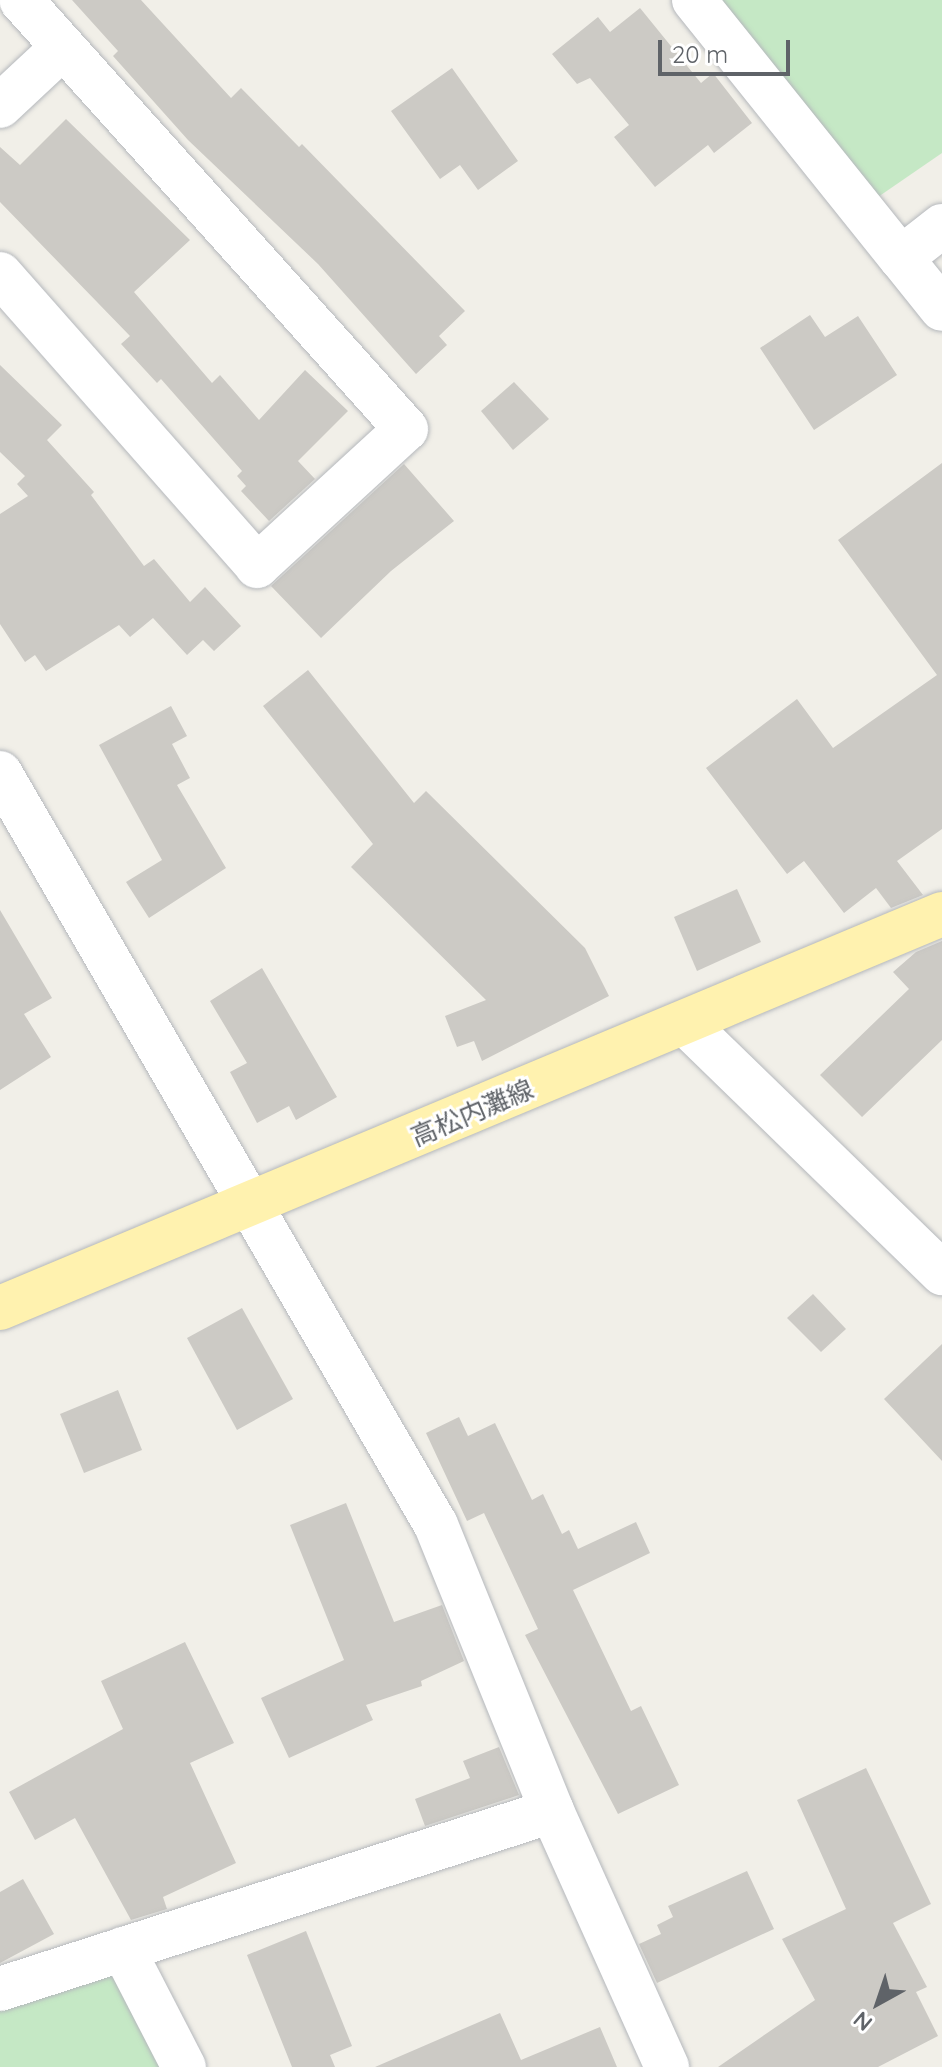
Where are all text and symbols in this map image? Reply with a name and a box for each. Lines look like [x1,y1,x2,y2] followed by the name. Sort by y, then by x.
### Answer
[662,24,794,74] scale bar
[672,39,728,69] text: 20 m
[406,1073,538,1153] street label: 高松内灘線
[838,1963,918,2043] north arrow
[847,2005,878,2037] text: N

